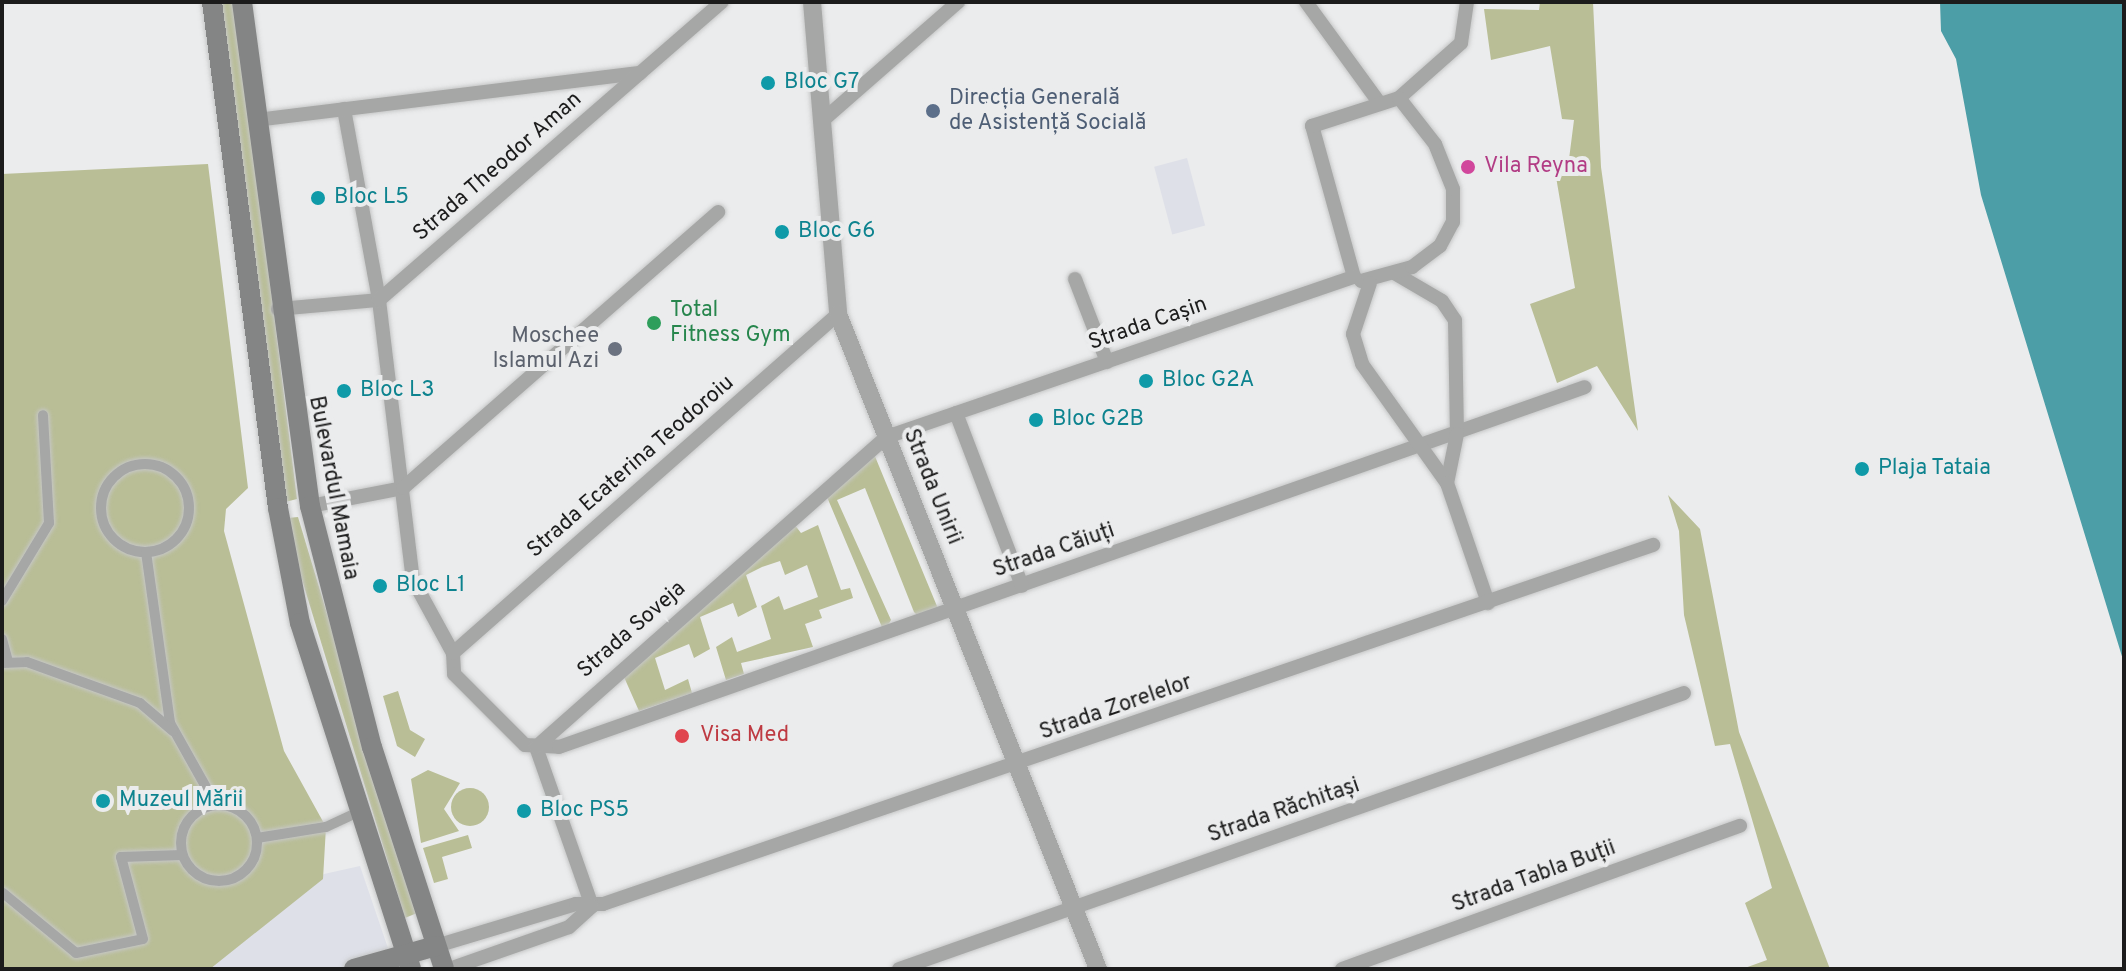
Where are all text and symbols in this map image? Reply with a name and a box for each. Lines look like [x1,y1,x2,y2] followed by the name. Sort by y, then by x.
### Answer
[784,70,859,96] place label: Bloc G7
[759,74,777,92] marker: Bloc G7
[949,85,1147,136] place label: Direcția Generală de Asistență Socială
[408,86,588,248] street label: Strada Theodor Aman
[924,102,942,120] marker: Direcția Generală de Asistență Socială
[1484,154,1588,180] place label: Vila Reyna
[1459,158,1477,176] marker: Vila Reyna
[334,185,409,211] place label: Bloc L5
[309,189,327,207] marker: Bloc L5
[798,219,875,245] place label: Bloc G6
[773,223,791,241] marker: Bloc G6
[1085,291,1211,357] street label: Strada Cașin
[670,297,791,348] place label: Total Fitness Gym
[645,314,663,332] marker: Total Fitness Gym
[492,323,599,374] place label: Moschee Islamul Azi
[606,340,624,358] marker: Moschee Islamul Azi
[1162,368,1255,394] place label: Bloc G2A
[522,370,740,564] street label: Strada Ecaterina Teodoroiu
[1137,372,1155,390] marker: Bloc G2A
[360,378,435,404] place label: Bloc L3
[335,382,353,400] marker: Bloc L3
[302,394,364,582] street label: Bulevardul Mamaia
[1052,407,1144,433] place label: Bloc G2B
[1027,411,1045,429] marker: Bloc G2B
[897,425,967,549] street label: Strada Unirii
[1878,456,1992,482] place label: Plaja Tataia
[1853,460,1871,478] marker: Plaja Tataia
[990,518,1118,584] street label: Strada Căiuți
[396,573,465,599] place label: Bloc L1
[573,576,691,684] street label: Strada Soveja
[371,577,389,595] marker: Bloc L1
[1036,670,1196,746] street label: Strada Zorelelor
[700,723,789,749] place label: Visa Med
[671,725,693,747] marker: Visa Med
[1205,773,1363,849] street label: Strada Răchitași
[119,788,243,814] place label: Muzeul Mării
[94,792,112,810] marker: Muzeul Mării
[540,798,629,824] place label: Bloc PS5
[515,802,533,820] marker: Bloc PS5
[1448,835,1620,919] street label: Strada Tabla Buții

